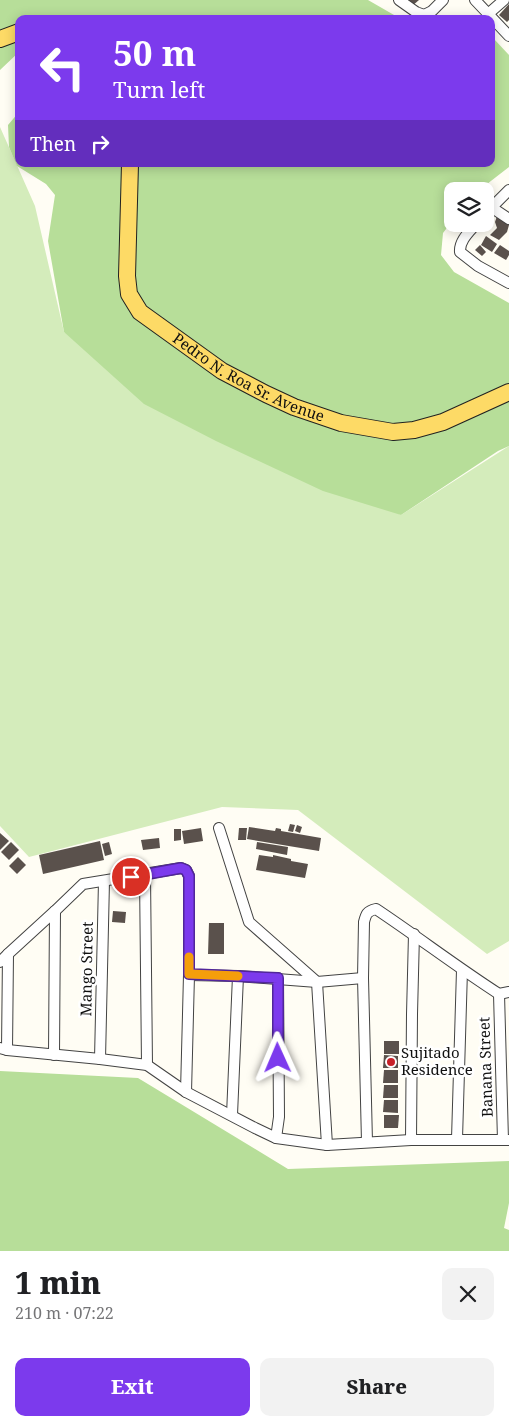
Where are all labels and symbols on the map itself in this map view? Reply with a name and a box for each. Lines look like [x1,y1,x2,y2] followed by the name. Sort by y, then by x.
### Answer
[169,328,327,426] street label: Pedro N. Roa Sr. Avenue
[110,856,152,898] pin
[75,921,97,1016] street label: Mango Street
[473,1017,497,1117] street label: Banana Street
[251,1031,303,1083] position arrow
[401,1042,473,1079] place label: Sujitado Residence
[385,1056,397,1068] marker: Sujitado Residence

